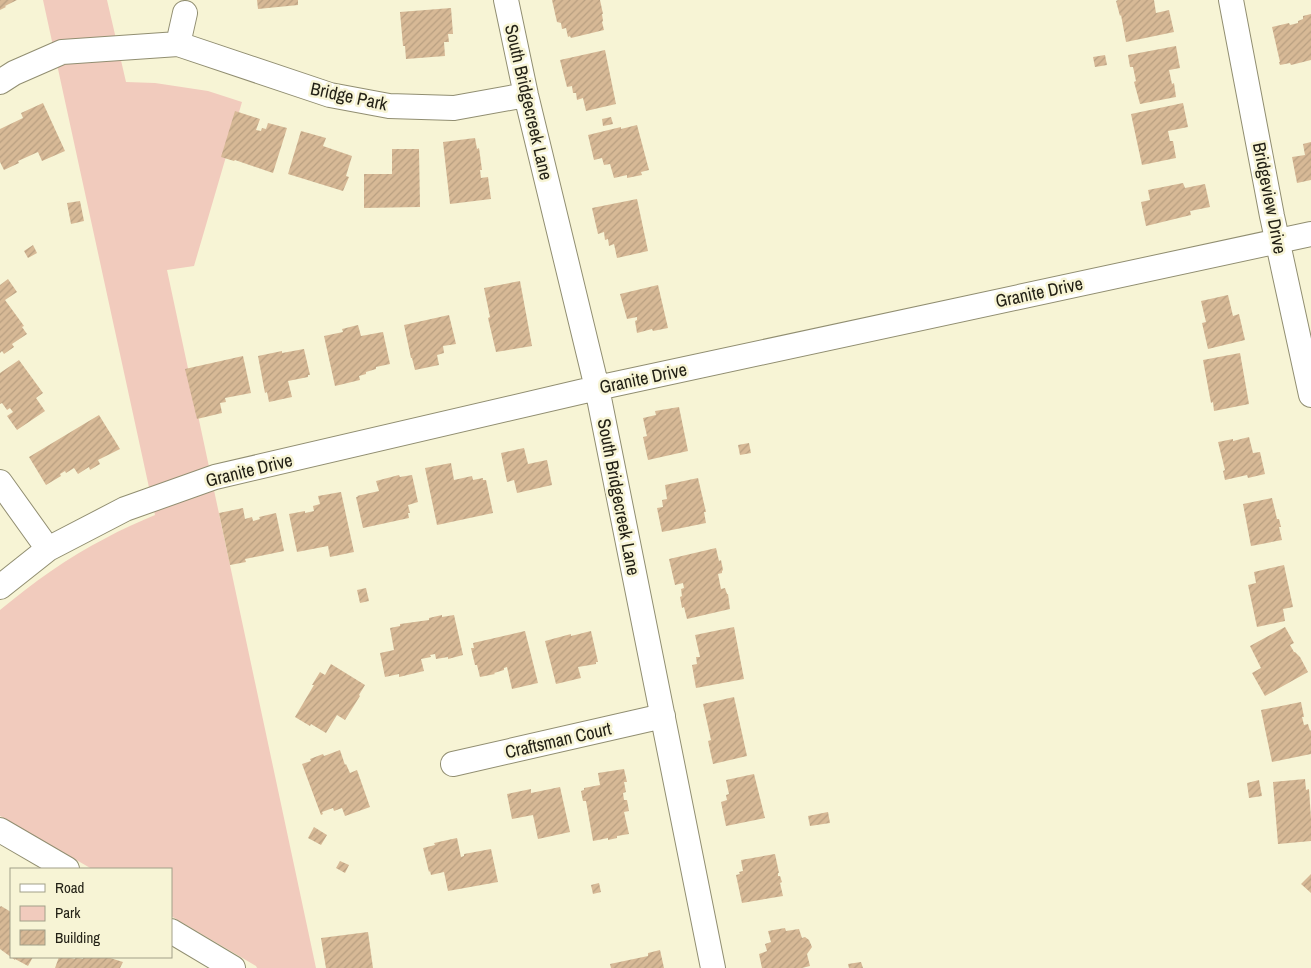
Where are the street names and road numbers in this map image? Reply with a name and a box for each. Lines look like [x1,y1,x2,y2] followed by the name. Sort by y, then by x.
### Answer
[499,22,559,182] street label: South Bridgecreek Lane
[308,76,390,116] street label: Bridge Park
[1247,140,1293,256] street label: Bridgeview Drive
[993,271,1085,313] street label: Granite Drive
[597,357,689,399] street label: Granite Drive
[592,416,646,578] street label: South Bridgecreek Lane
[203,447,295,493] street label: Granite Drive
[502,716,614,764] street label: Craftsman Court

